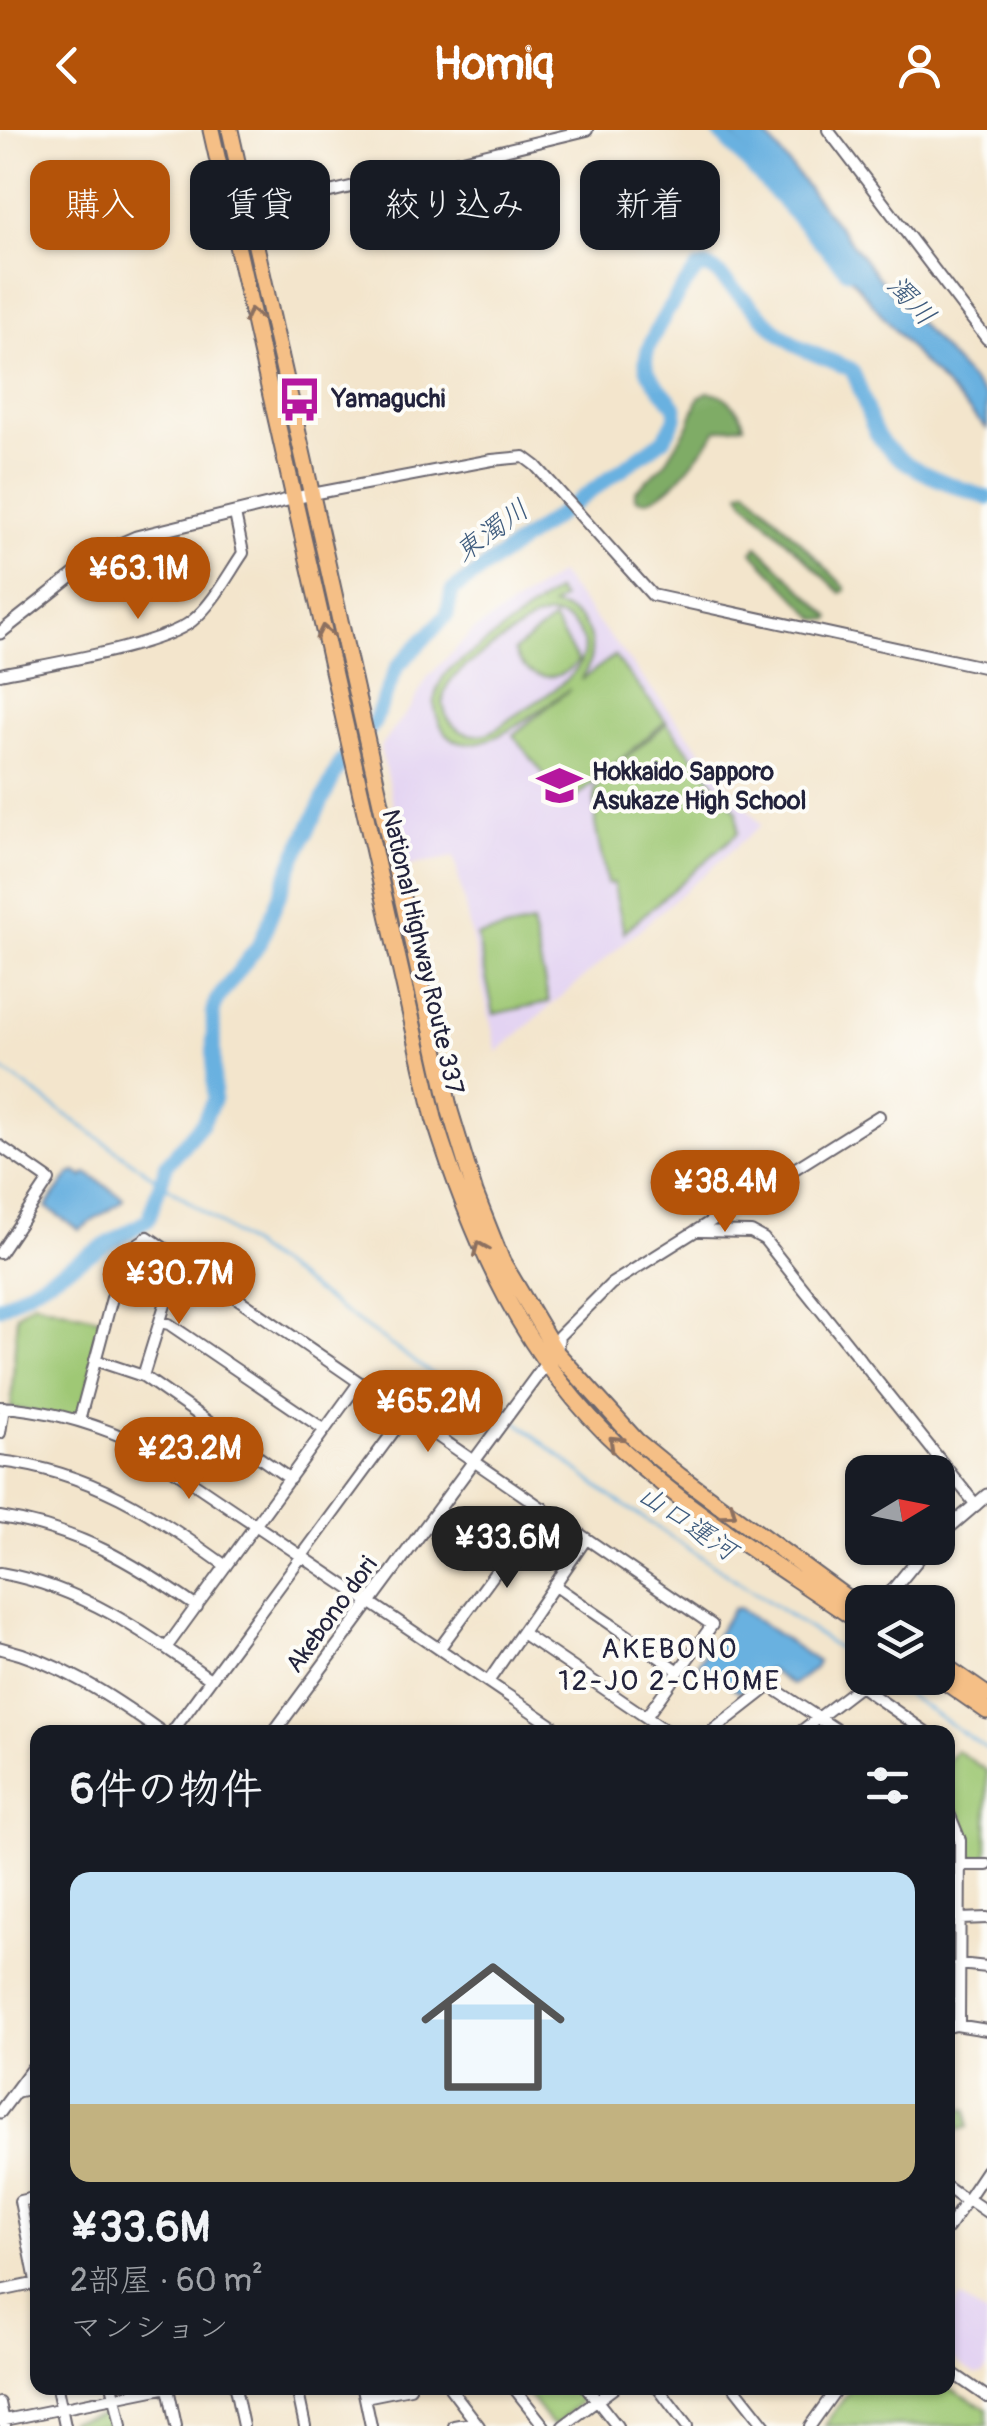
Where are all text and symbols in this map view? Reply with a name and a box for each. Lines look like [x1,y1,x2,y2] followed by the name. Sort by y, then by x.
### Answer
[433,37,554,93] text: Homiq
[40,38,95,93] icon: back
[892,38,947,93] icon: person
[30,160,170,250] chip: 購入
[190,160,330,250] chip: 賃貸
[350,160,560,250] chip: 絞り込み
[580,160,720,250] chip: 新着
[879,269,943,333] water label: 濁川
[243,307,264,324] one-way arrow
[275,375,323,423] bus stop icon: Yamaguchi
[331,384,446,415] place label: Yamaguchi
[448,492,536,570] water label: 東濁川
[57,537,219,622] pin: ¥63.1M
[87,549,189,589] text: ¥63.1M
[315,624,336,641] one-way arrow
[592,757,806,817] place label: Hokkaido Sapporo Asukaze High School
[535,762,583,810] school or university icon: Hokkaido Sapporo Asukaze High School
[374,807,470,1097] street label: National Highway Route 337
[644,1150,806,1235] pin: ¥38.4M
[673,1162,777,1202] text: ¥38.4M
[472,1240,492,1258] one-way arrow
[98,1242,260,1327] pin: ¥30.7M
[125,1254,233,1294] text: ¥30.7M
[347,1370,509,1455] pin: ¥65.2M
[375,1382,481,1422] text: ¥65.2M
[108,1417,270,1502] pin: ¥23.2M
[137,1429,241,1469] text: ¥23.2M
[609,1436,627,1454] one-way arrow
[845,1455,955,1565] north arrow
[845,1455,955,1695] map controls
[631,1477,747,1571] water label: 山口運河
[719,1501,737,1518] one-way arrow
[426,1506,588,1591] pin: ¥33.6M
[454,1518,560,1558] text: ¥33.6M
[279,1551,385,1679] street label: Akebono dori
[845,1585,955,1695] button: layers
[558,1632,782,1699] district label: AKEBONO 12-JO 2-CHOME
[860,1758,915,1813] icon: filters
[70,1764,262,1816] text: 6件の物件
[403,1937,583,2117] icon: home
[70,2202,210,2254] text: ¥33.6M
[70,2261,263,2301] text: 2部屋 · 60 m²
[70,2308,229,2348] text: マンション

